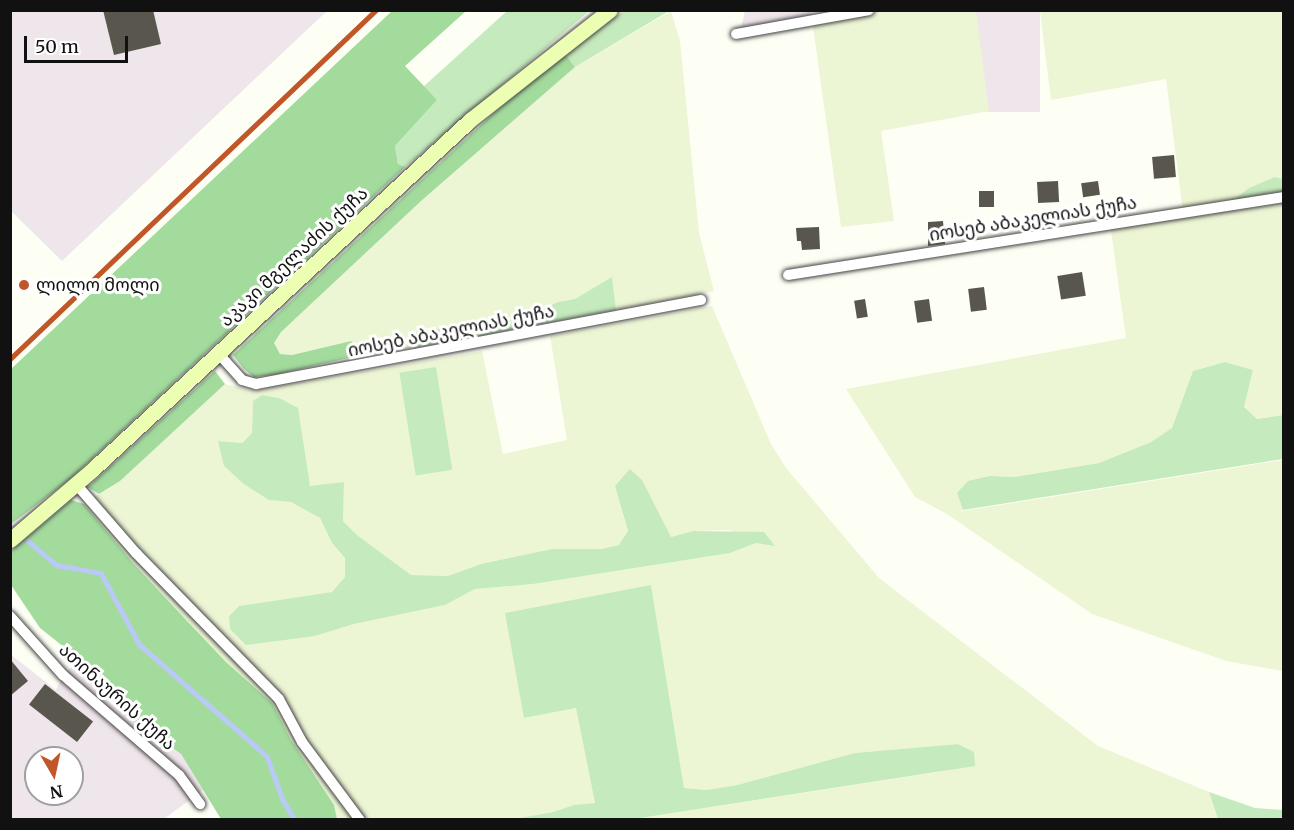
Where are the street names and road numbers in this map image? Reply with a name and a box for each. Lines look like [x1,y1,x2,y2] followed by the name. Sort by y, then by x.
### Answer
[215,183,373,331] street label: აკაკი მგელაძის ქუჩა
[928,192,1138,246] street label: იოსებ აბაკელიას ქუჩა
[346,300,556,362] street label: იოსებ აბაკელიას ქუჩა
[54,639,180,755] street label: ათინაურის ქუჩა

